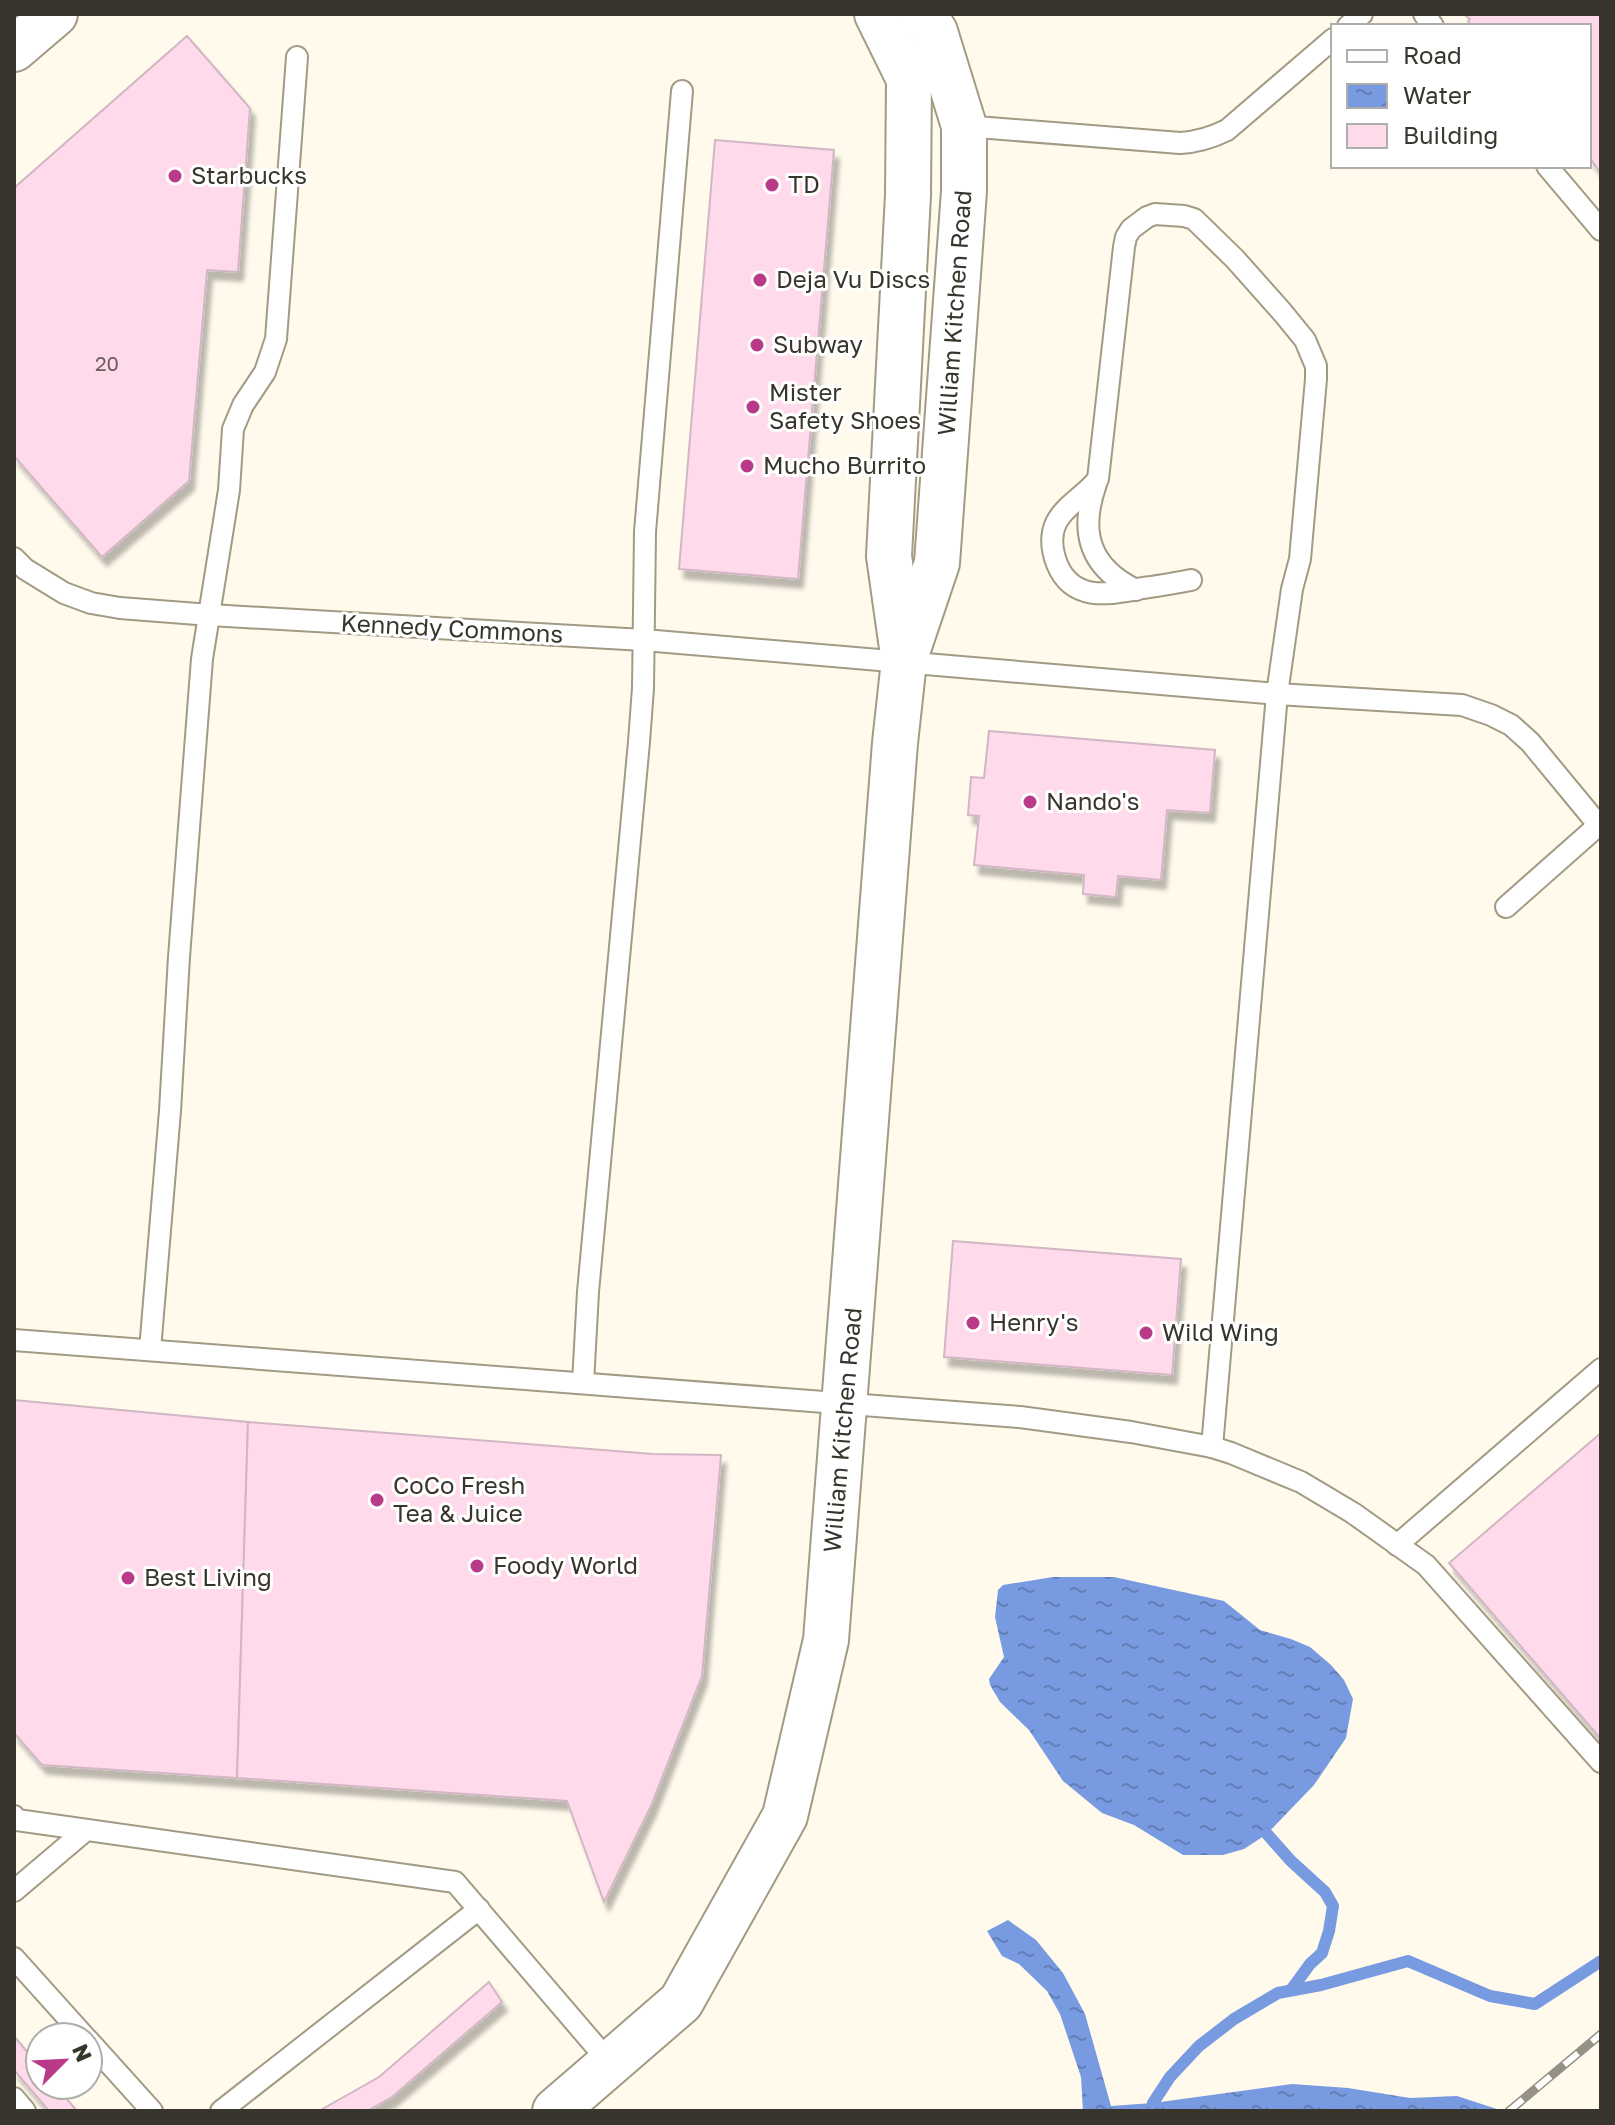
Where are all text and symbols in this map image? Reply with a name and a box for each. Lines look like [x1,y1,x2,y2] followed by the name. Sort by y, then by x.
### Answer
[1331,24,1591,168] legend
[1403,40,1462,69] text: Road
[1403,80,1471,109] text: Water
[1403,120,1498,149] text: Building
[191,160,307,189] place label: Starbucks
[166,167,184,185] marker: Starbucks
[788,169,820,198] place label: TD
[763,176,781,194] marker: TD
[930,189,977,437] street label: William Kitchen Road
[776,264,930,293] place label: Deja Vu Discs
[751,271,769,289] marker: Deja Vu Discs
[773,329,863,358] place label: Subway
[748,336,766,354] marker: Subway
[95,351,119,375] house number: 20
[769,377,921,434] place label: Mister Safety Shoes
[744,398,762,416] marker: Mister Safety Shoes
[763,450,926,479] place label: Mucho Burrito
[738,457,756,475] marker: Mucho Burrito
[340,607,564,648] street label: Kennedy Commons
[1046,786,1139,815] place label: Nando's
[1021,793,1039,811] marker: Nando's
[816,1306,867,1554] street label: William Kitchen Road
[989,1307,1078,1336] place label: Henry's
[964,1314,982,1332] marker: Henry's
[1162,1317,1279,1346] place label: Wild Wing
[1137,1324,1155,1342] marker: Wild Wing
[393,1470,525,1527] place label: CoCo Fresh Tea & Juice
[368,1491,386,1509] marker: CoCo Fresh Tea & Juice
[493,1550,638,1579] place label: Foody World
[468,1557,486,1575] marker: Foody World
[144,1562,272,1591] place label: Best Living
[119,1569,137,1587] marker: Best Living
[24,2021,104,2101] north arrow
[67,2040,98,2066] text: N

